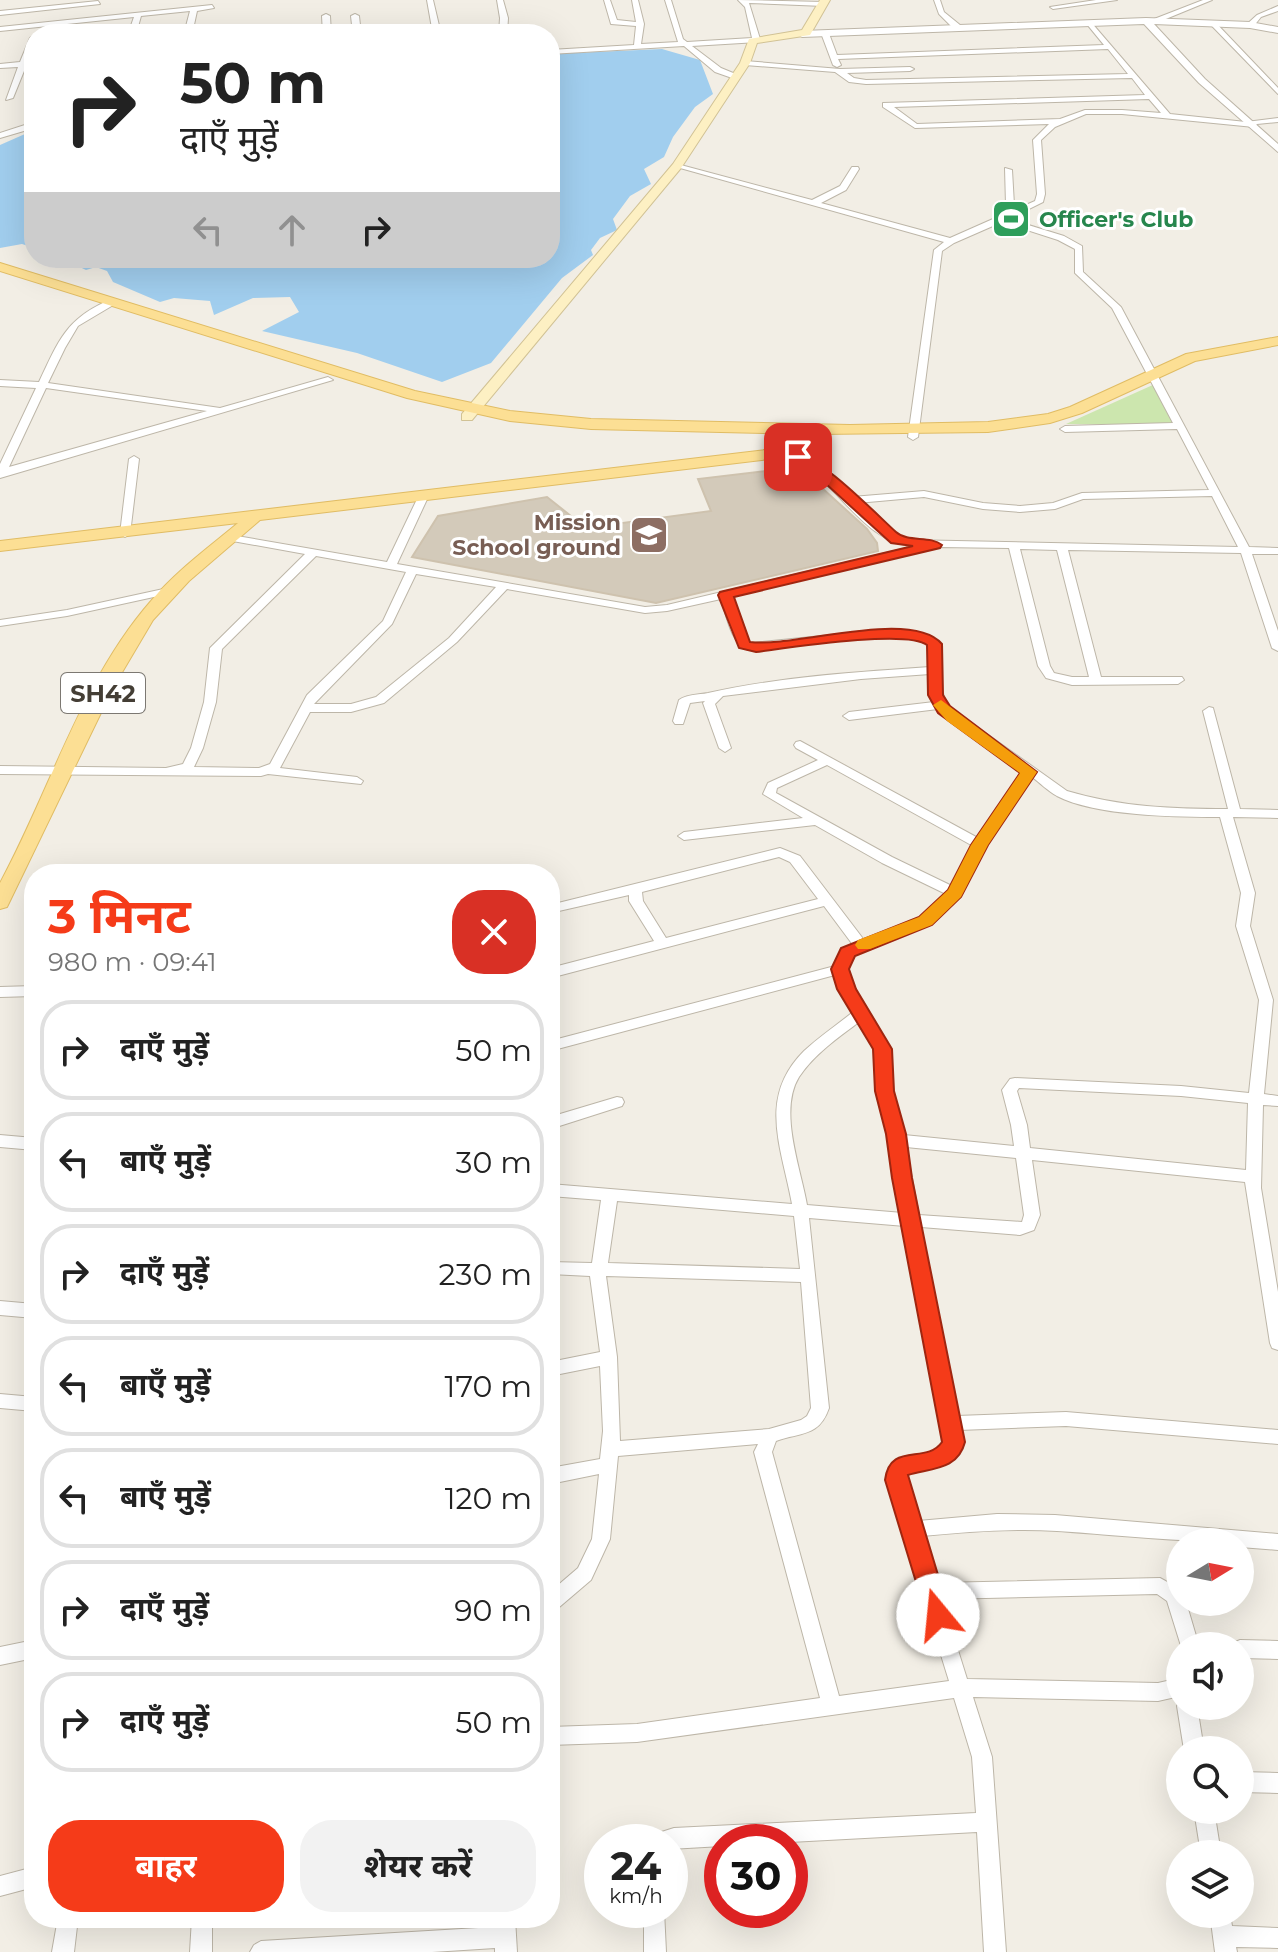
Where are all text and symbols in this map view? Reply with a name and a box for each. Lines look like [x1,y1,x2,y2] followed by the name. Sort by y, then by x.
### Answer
[180,49,326,117] text: 50 m
[48,56,152,160] icon: right
[180,117,279,161] text: दाएँ मुड़ें
[990,198,1032,240] sports icon: Officer's Club
[1039,206,1193,233] place label: Officer's Club
[186,208,230,252] icon: left
[270,208,314,252] icon: ahead
[354,208,398,252] icon: right
[764,423,832,491] pin
[776,435,820,479] icon: arrive
[452,509,621,561] place label: Mission School ground
[628,514,670,556] school or university icon: Mission School ground
[61,673,145,713] road number: SH42
[48,887,191,945] text: 3 मिनट
[452,890,536,974] button: close
[48,946,217,978] text: 980 m · 09:41
[52,1028,96,1072] icon: right
[120,1030,209,1067] text: दाएँ मुड़ें
[455,1032,532,1069] text: 50 m
[52,1140,96,1184] icon: left
[120,1142,211,1179] text: बाएँ मुड़ें
[456,1144,532,1181] text: 30 m
[52,1252,96,1296] icon: right
[120,1254,209,1291] text: दाएँ मुड़ें
[438,1256,532,1293] text: 230 m
[52,1364,96,1408] icon: left
[120,1366,211,1403] text: बाएँ मुड़ें
[445,1368,532,1405] text: 170 m
[52,1476,96,1520] icon: left
[120,1478,211,1515] text: बाएँ मुड़ें
[445,1480,532,1517] text: 120 m
[1166,1528,1254,1616] north arrow
[1166,1528,1254,1928] map controls
[896,1573,980,1657] position arrow
[52,1588,96,1632] icon: right
[120,1590,209,1627] text: दाएँ मुड़ें
[454,1592,532,1629] text: 90 m
[1166,1632,1254,1720] button: sound
[52,1700,96,1744] icon: right
[120,1702,209,1739] text: दाएँ मुड़ें
[455,1704,532,1741] text: 50 m
[1166,1736,1254,1824] button: search
[48,1820,284,1912] button: बाहर
[300,1820,536,1912] button: शेयर करें
[704,1824,808,1928] speed limit sign: 30
[1166,1840,1254,1928] button: layers
[611,1841,661,1890] text: 24
[609,1884,663,1908] text: km/h

